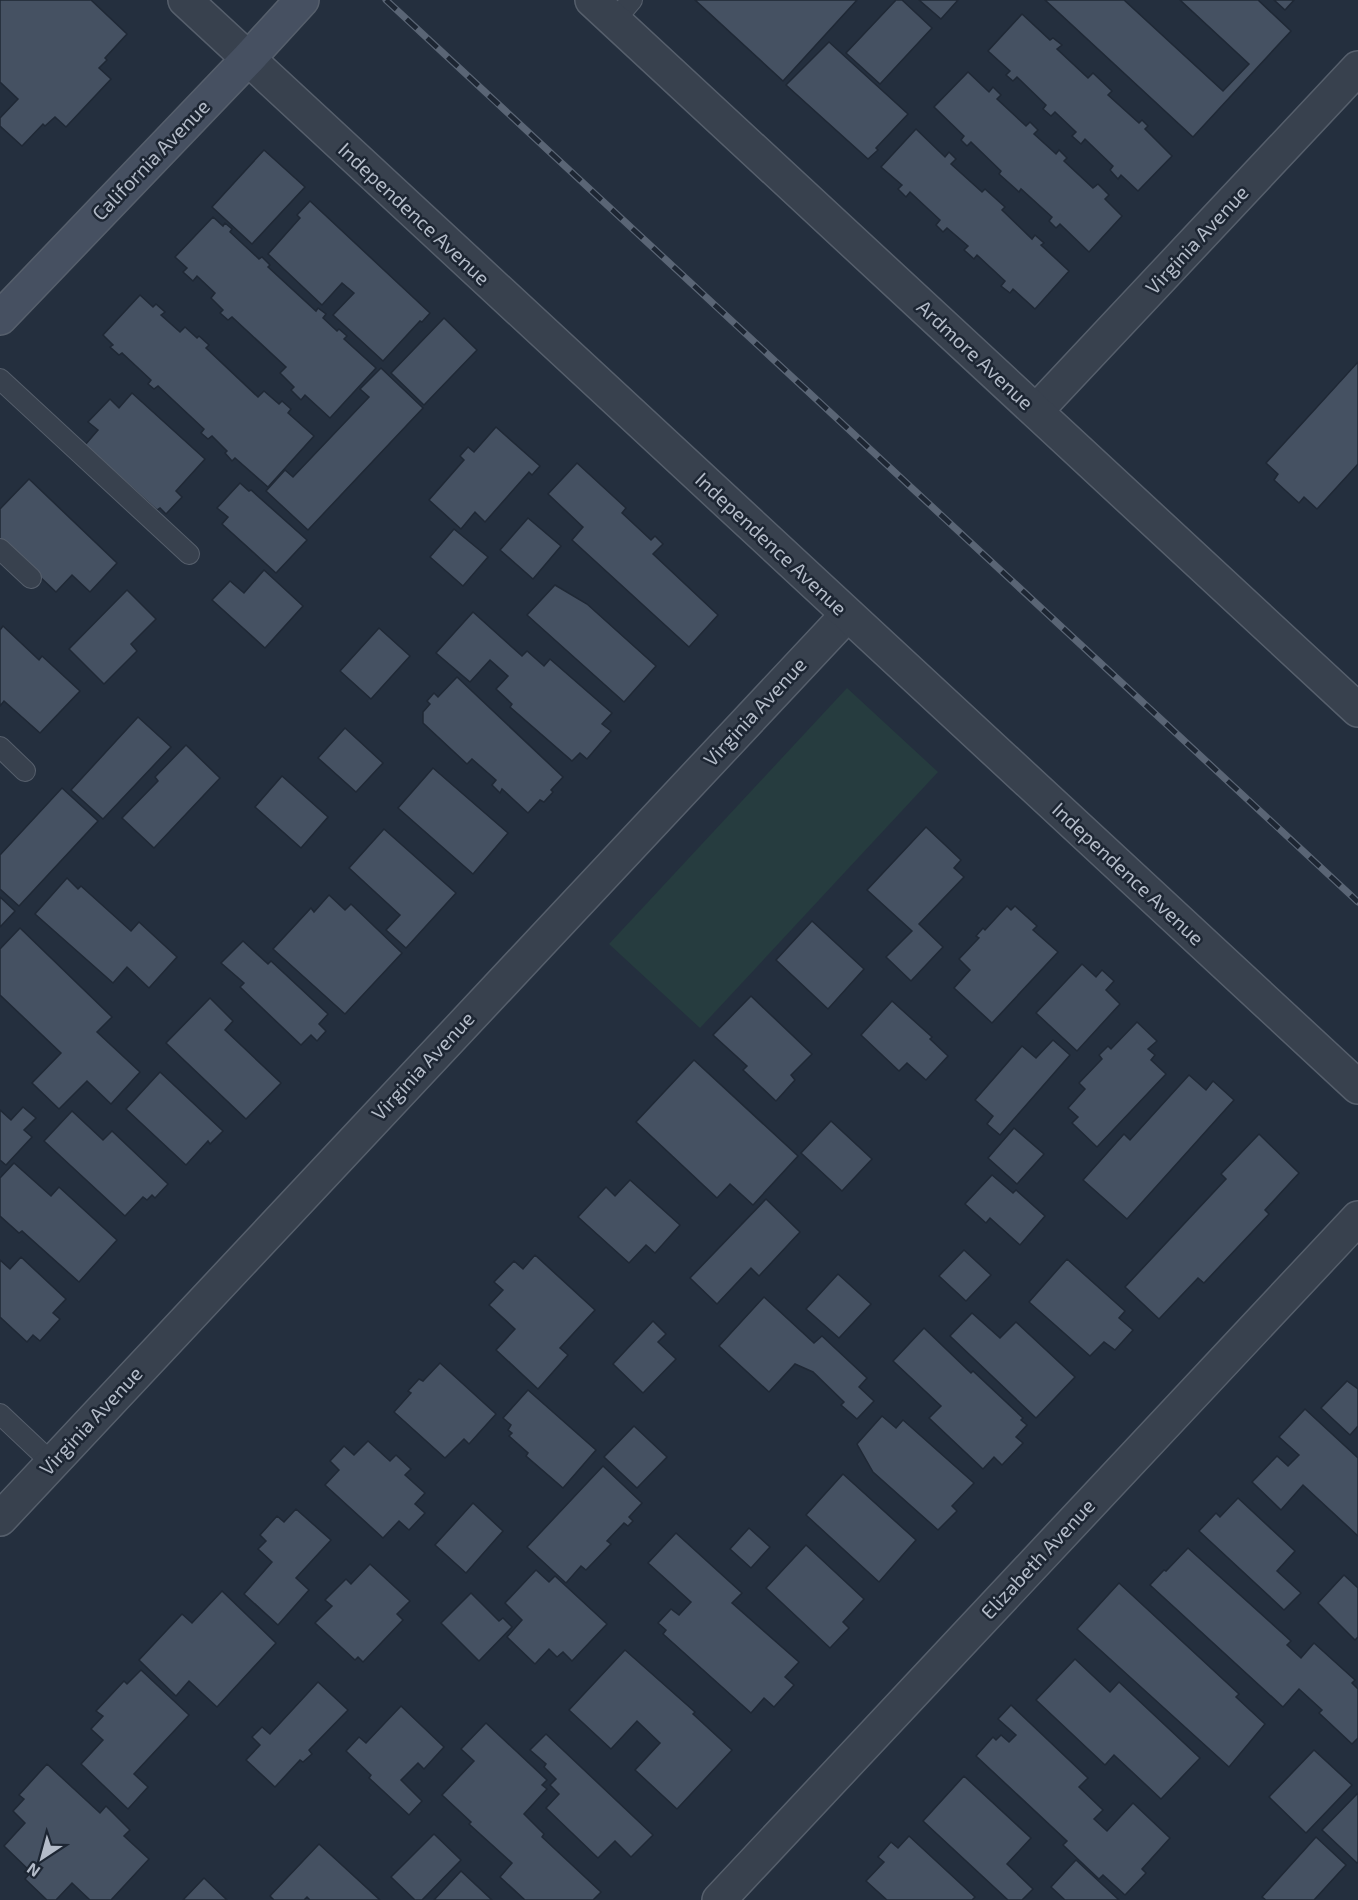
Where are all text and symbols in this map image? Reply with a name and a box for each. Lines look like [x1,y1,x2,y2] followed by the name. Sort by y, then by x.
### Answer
[87,94,214,225] street label: California Avenue
[334,137,495,290] street label: Independence Avenue
[1140,180,1253,299] street label: Virginia Avenue
[913,294,1039,414] street label: Ardmore Avenue
[691,467,852,620] street label: Independence Avenue
[698,652,811,771] street label: Virginia Avenue
[1048,797,1209,950] street label: Independence Avenue
[366,1006,479,1125] street label: Virginia Avenue
[34,1361,147,1480] street label: Virginia Avenue
[975,1493,1099,1623] street label: Elizabeth Avenue
[12,1828,72,1888] north arrow
[23,1859,43,1882] text: N

